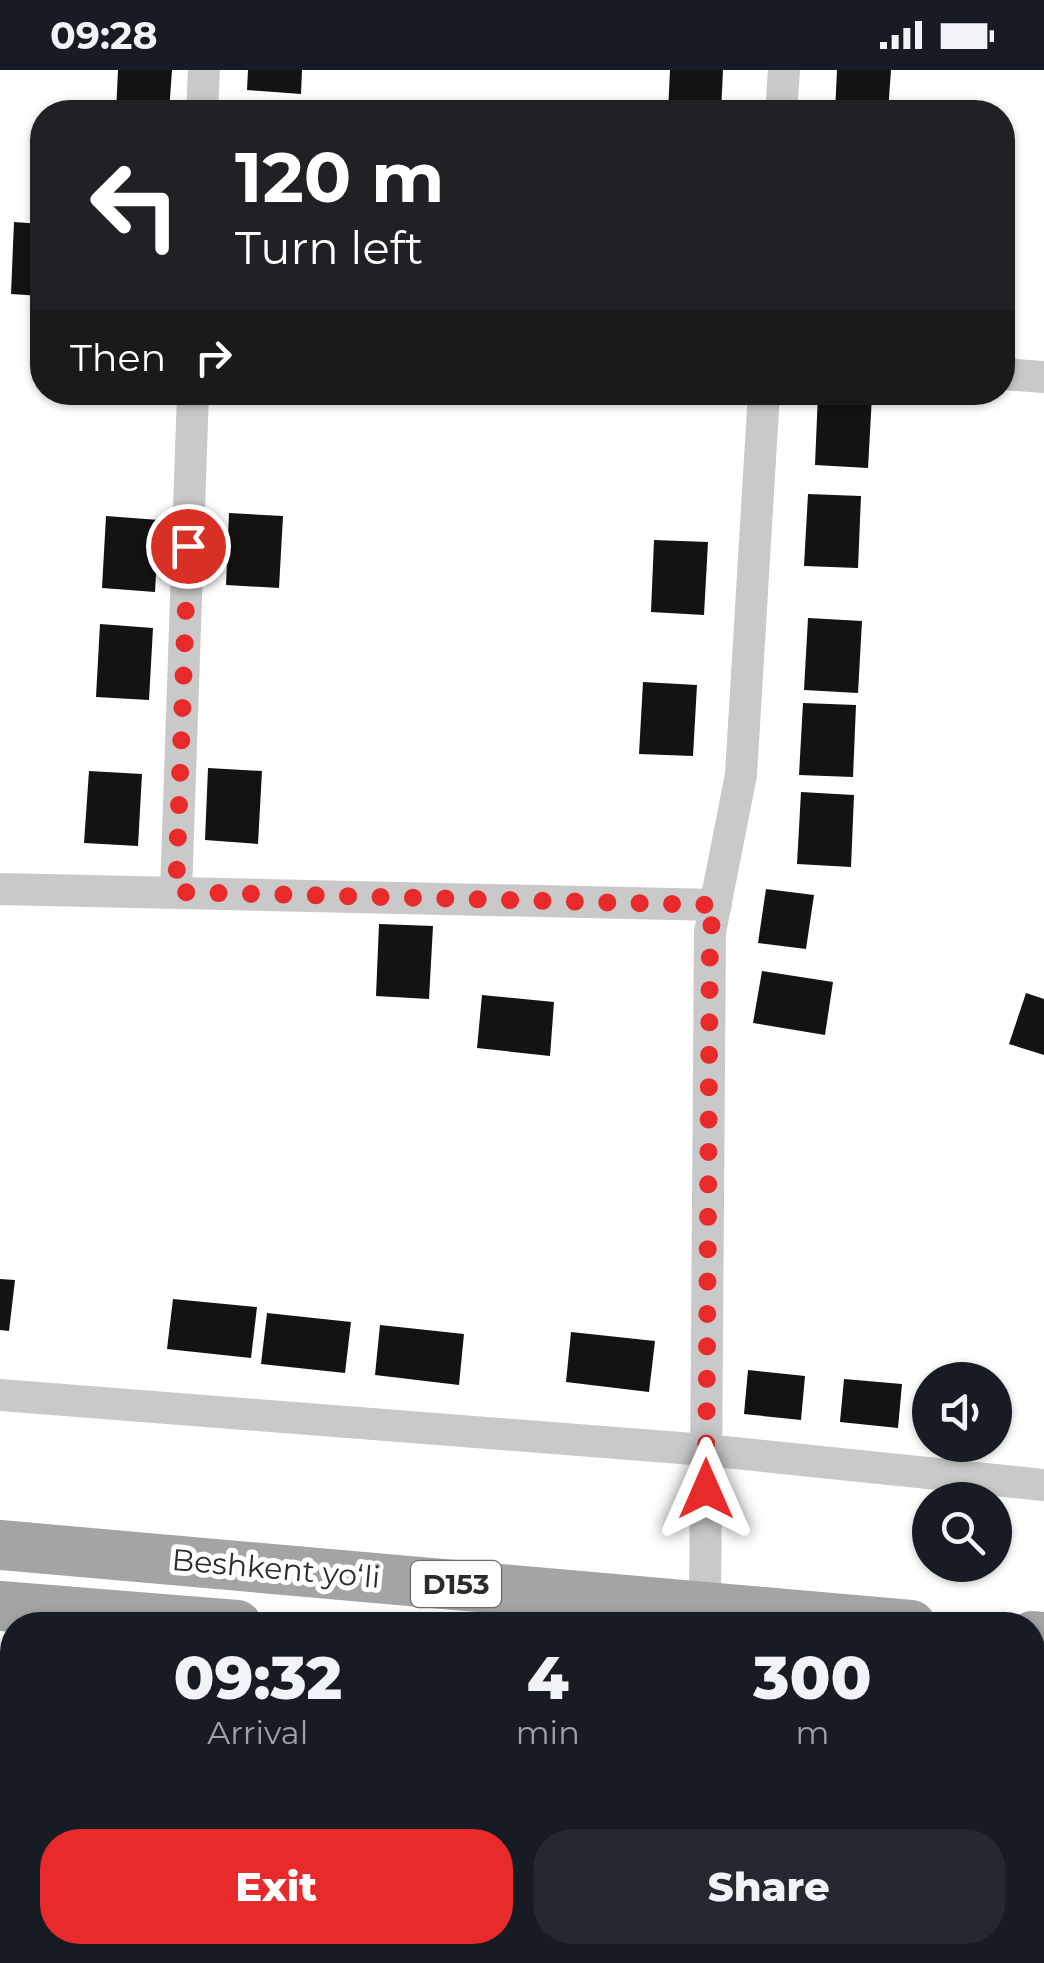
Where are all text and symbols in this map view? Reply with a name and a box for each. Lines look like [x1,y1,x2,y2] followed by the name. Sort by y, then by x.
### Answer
[50,12,157,59] text: 09:28
[235,134,445,220] text: 120 m
[70,140,200,270] icon: left
[235,220,423,275] text: Turn left
[186,330,241,385] icon: right
[70,334,166,381] text: Then
[146,504,231,589] pin
[161,519,216,574] icon: arrive
[912,1362,1012,1582] map controls
[912,1362,1012,1462] button: sound
[654,1437,758,1541] position arrow
[912,1482,1012,1582] button: search
[170,1541,382,1596] street label: Beshkent yoʻli
[411,1561,501,1607] road number: D153
[173,1641,342,1714] text: 09:32
[527,1641,569,1714] text: 4
[753,1641,872,1714] text: 300
[207,1713,308,1752] text: Arrival
[516,1713,580,1752] text: min
[795,1713,829,1752] text: m
[40,1829,513,1944] button: Exit
[533,1829,1005,1944] button: Share

